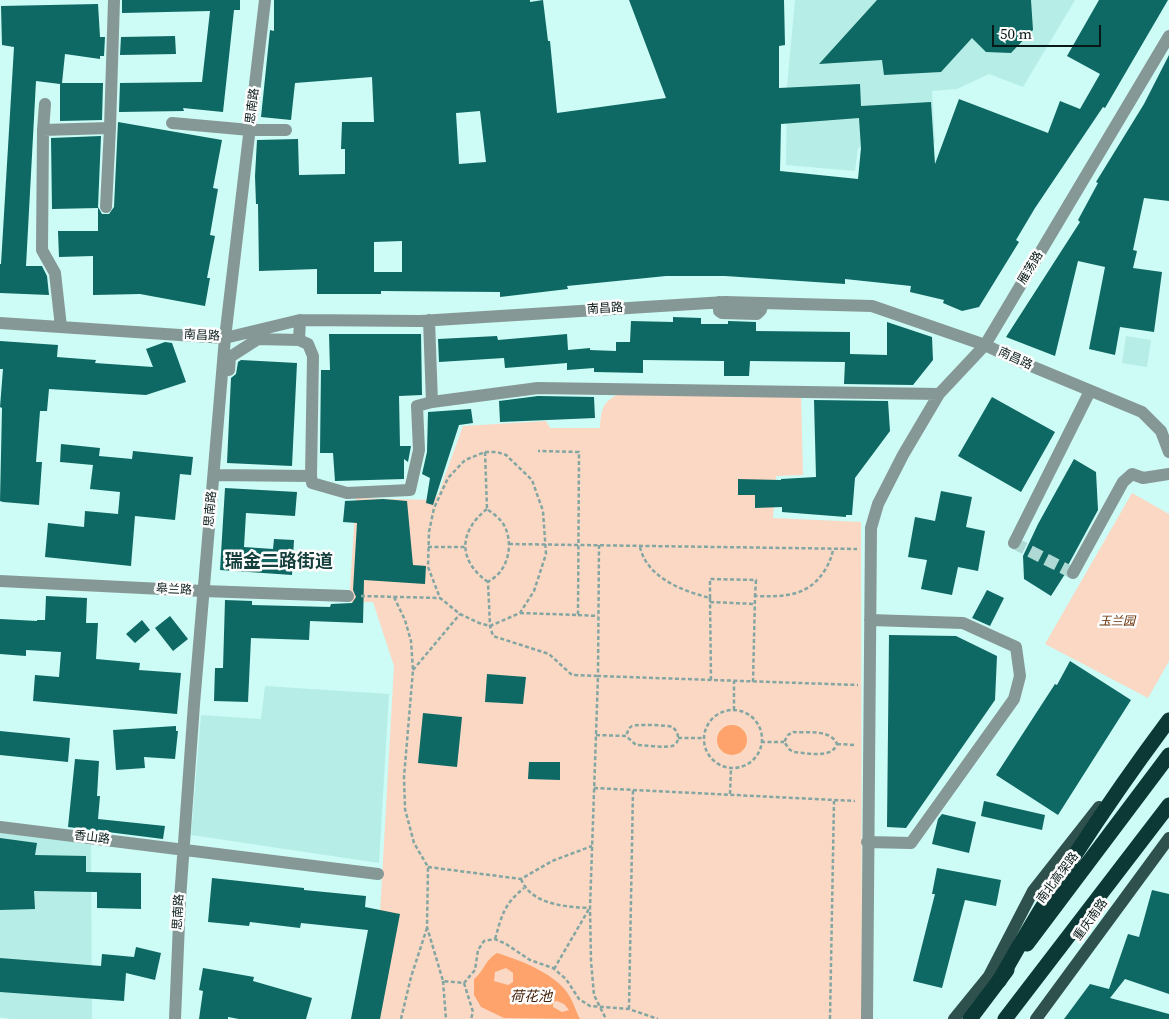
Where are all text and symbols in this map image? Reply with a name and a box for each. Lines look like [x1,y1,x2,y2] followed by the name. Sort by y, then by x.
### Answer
[994,15,1103,47] scale bar
[1000,23,1032,44] text: 50 m
[244,87,262,125] street label: 思南路
[1016,249,1046,287] street label: 雁荡路
[587,301,623,317] street label: 南昌路
[184,328,220,344] street label: 南昌路
[996,345,1034,373] street label: 南昌路
[202,490,220,528] street label: 思南路
[225,551,333,573] district label: 瑞金二路街道
[156,582,192,598] street label: 皋兰路
[1099,615,1135,629] park label: 玉兰园
[73,829,111,847] street label: 香山路
[1034,850,1082,906] street label: 南北高架路
[171,894,187,930] street label: 思南路
[1071,896,1111,944] street label: 重庆南路
[510,989,552,1005] water label: 荷花池

